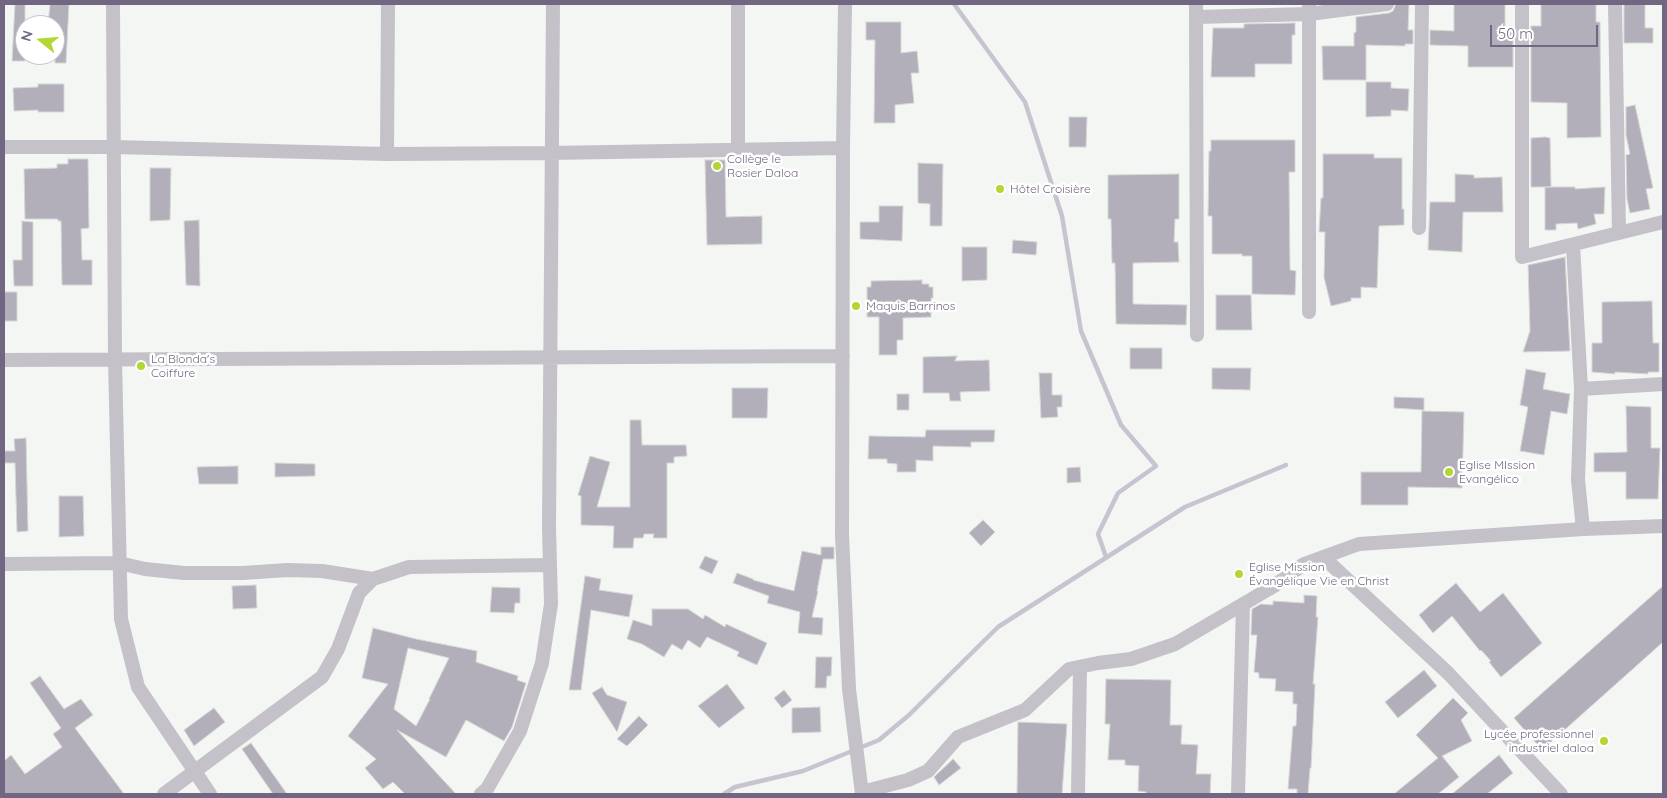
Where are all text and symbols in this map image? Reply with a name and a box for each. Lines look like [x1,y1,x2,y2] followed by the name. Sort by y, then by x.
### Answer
[15,15,65,65] north arrow
[1492,15,1600,47] scale bar
[1498,24,1533,43] text: 50 m
[16,28,37,43] text: N
[727,152,798,180] place label: Collège le Rosier Daloa
[711,160,723,172] marker: Collège le Rosier Daloa
[1010,182,1091,196] place label: Hôtel Croisière
[994,183,1006,195] marker: Hôtel Croisière
[866,299,955,313] place label: Maquis Barrinos
[850,300,862,312] marker: Maquis Barrinos
[151,352,215,380] place label: La Blonda's Coiffure
[135,360,147,372] marker: La Blonda's Coiffure
[1459,458,1535,486] place label: Eglise MIssion Evangélico
[1443,466,1455,478] marker: Eglise MIssion Evangélico
[1249,560,1389,588] place label: Eglise Mission Évangélique Vie en Christ
[1233,568,1245,580] marker: Eglise Mission Évangélique Vie en Christ
[1484,727,1594,755] place label: Lycée professionnel industriel daloa
[1598,735,1610,747] marker: Lycée professionnel industriel daloa

